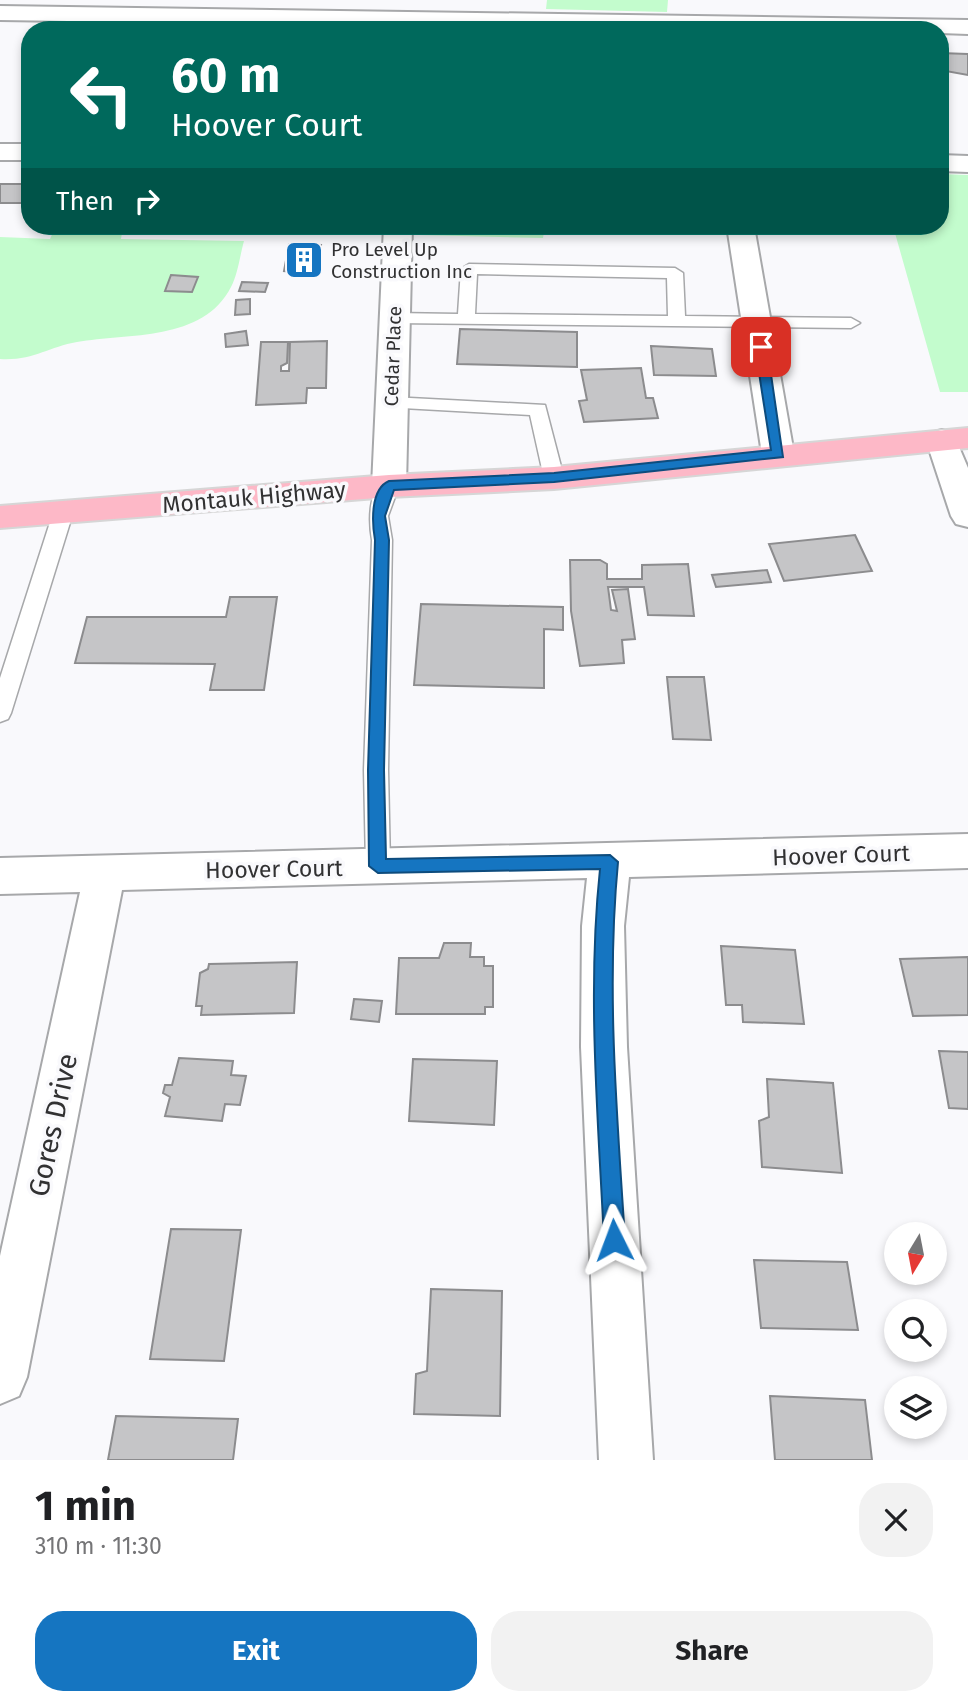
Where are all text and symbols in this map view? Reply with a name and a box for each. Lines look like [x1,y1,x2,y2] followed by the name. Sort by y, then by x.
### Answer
[171,46,280,105] text: 60 m
[56,49,147,140] icon: left
[171,106,362,144] text: Hoover Court
[128,182,166,220] icon: right
[56,186,114,217] text: Then
[331,238,472,283] place label: Pro Level Up Construction Inc
[283,239,325,281] building icon: Pro Level Up Construction Inc
[380,305,406,407] street label: Cedar Place
[731,317,791,377] pin
[742,328,780,366] icon: arrive
[161,475,348,519] street label: Montauk Highway
[772,839,911,871] street label: Hoover Court
[205,854,344,884] street label: Hoover Court
[22,1050,84,1200] street label: Gores Drive
[577,1203,651,1277] position arrow
[884,1222,947,1284] north arrow
[884,1222,947,1439] map controls
[884,1299,947,1362] button: search
[884,1376,947,1439] button: layers
[35,1481,136,1531] text: 1 min
[859,1483,933,1557] button: close
[35,1532,162,1560] text: 310 m · 11:30
[35,1611,477,1691] button: Exit
[491,1611,933,1691] button: Share

